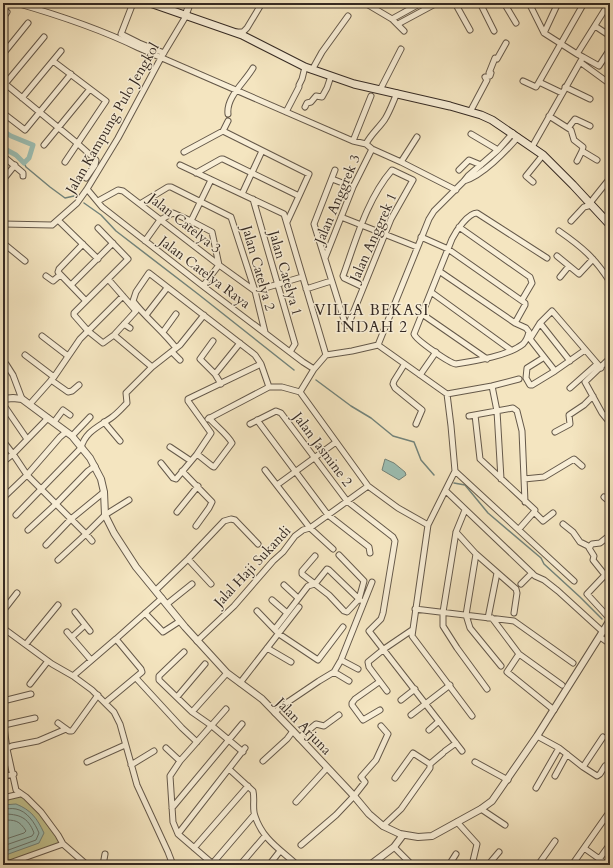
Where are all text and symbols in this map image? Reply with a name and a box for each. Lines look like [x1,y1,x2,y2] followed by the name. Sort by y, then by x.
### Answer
[60,39,164,199] street label: Jalan Kampung Pulo Jengkol
[309,151,365,249] street label: Jalan Anggrek 3
[143,188,225,258] street label: Jalan Catelya 3
[345,190,402,287] street label: Jalan Anggrek 1
[237,221,280,313] street label: Jalan Catelya 2
[264,226,307,318] street label: Jalan Catelya 1
[154,231,254,313] street label: Jalan Catelya Raya
[315,300,429,337] district label: VILLA BEKASI INDAH 2
[287,407,357,490] street label: Jalan Jasmine 2
[208,522,295,613] street label: Jalal Haji Sukandi
[270,692,336,759] street label: Jalan Arjuna

